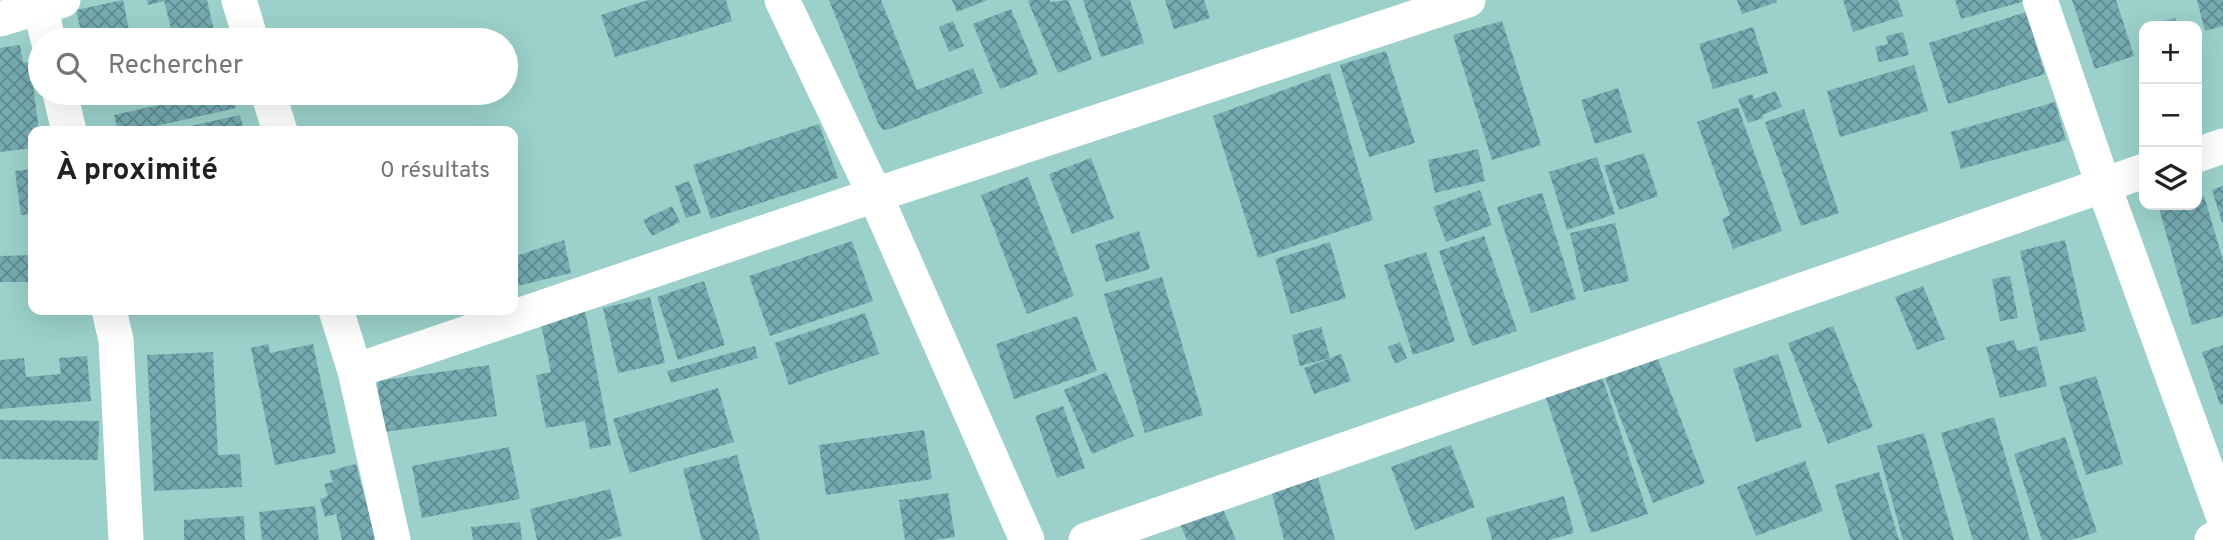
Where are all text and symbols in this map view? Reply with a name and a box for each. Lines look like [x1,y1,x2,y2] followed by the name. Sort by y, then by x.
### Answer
[2139,21,2202,210] map controls
[2139,21,2202,84] button: +
[28,28,518,105] search box
[52,48,90,86] icon: search
[108,50,243,83] text: Rechercher
[2139,84,2202,147] button: −
[2139,147,2202,210] button: layers
[56,153,218,190] text: À proximité
[380,157,490,186] text: 0 résultats

